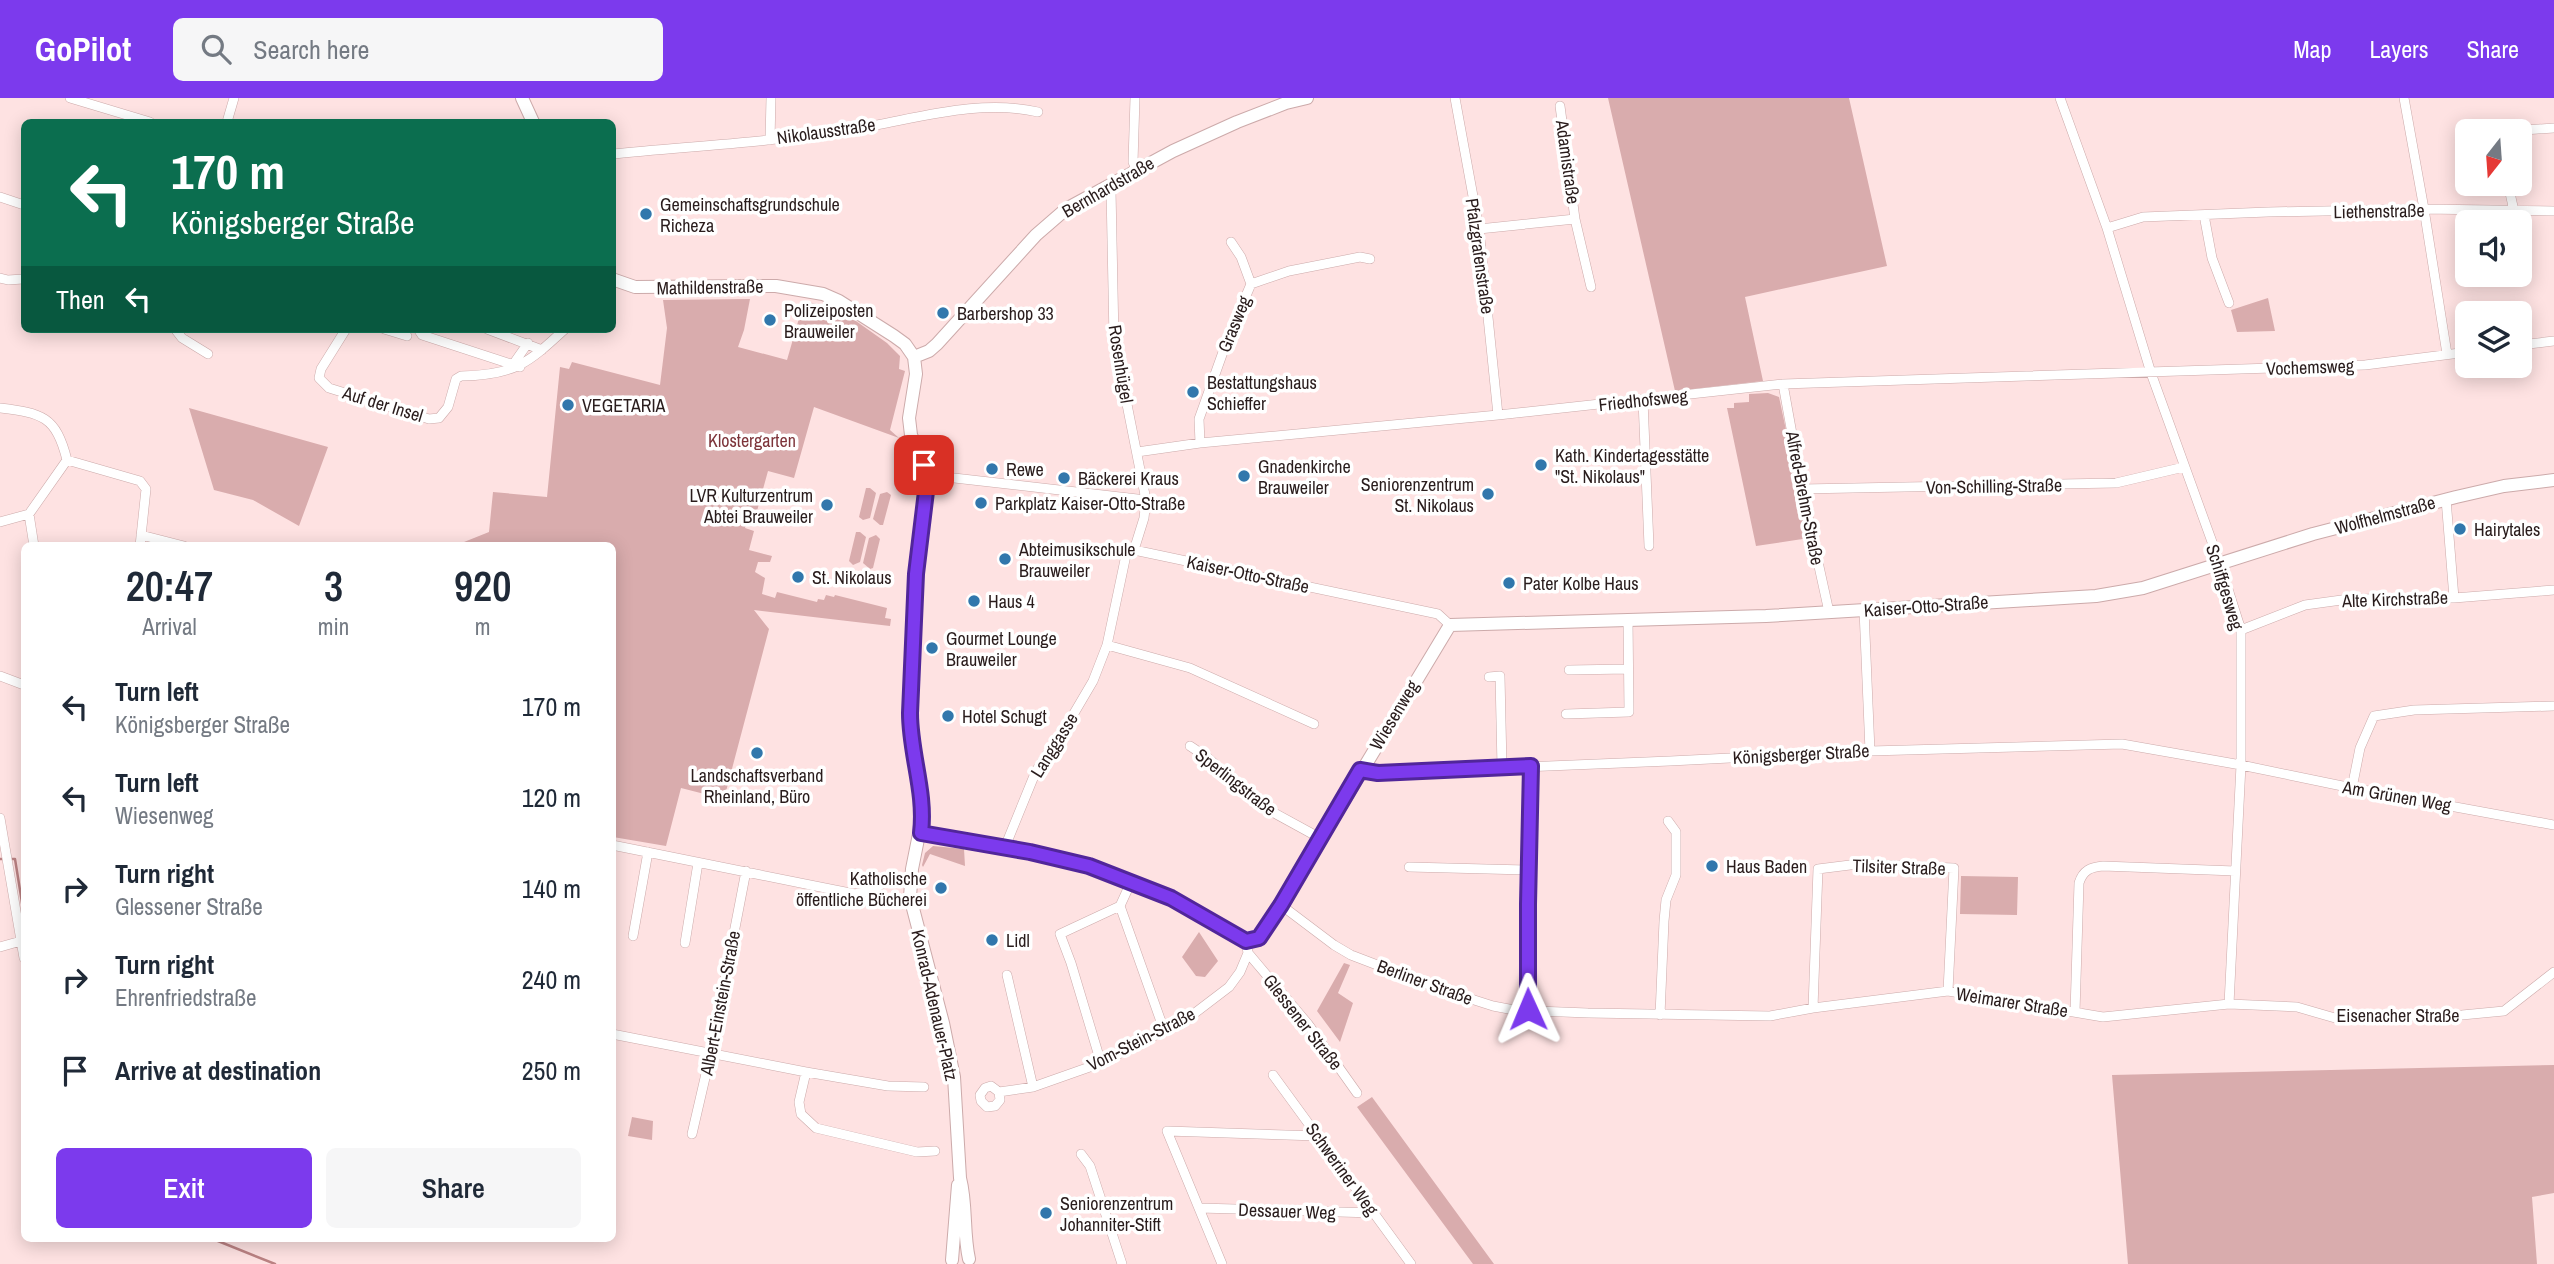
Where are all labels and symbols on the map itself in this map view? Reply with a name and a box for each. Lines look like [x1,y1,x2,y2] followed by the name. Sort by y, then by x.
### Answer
[775,112,877,150] street label: Nikolausstraße
[1550,117,1586,206] street label: Adamistraße
[2455,119,2532,196] north arrow
[1057,151,1159,223] street label: Bernhardstraße
[660,192,840,238] place label: Gemeinschaftsgrundschule Richeza
[1460,197,1500,315] street label: Pfalzgrafenstraße
[2333,198,2425,224] street label: Liethenstraße
[638,206,654,222] marker: Gemeinschaftsgrundschule Richeza
[656,274,764,300] street label: Mathildenstraße
[1211,291,1257,356] street label: Grasweg
[784,298,873,344] place label: Polizeiposten Brauweiler
[957,301,1054,326] place label: Barbershop 33
[935,305,951,321] marker: Barbershop 33
[762,312,778,328] marker: Polizeiposten Brauweiler
[1102,323,1140,405] street label: Rosenhügel
[2266,353,2355,381] street label: Vochemsweg
[1207,370,1317,416] place label: Bestattungshaus Schieffer
[339,380,426,428] street label: Auf der Insel
[1597,383,1690,417] street label: Friedhofsweg
[1185,384,1201,400] marker: Bestattungshaus Schieffer
[582,393,666,418] place label: VEGETARIA
[560,397,576,413] marker: VEGETARIA
[708,428,796,453] park label: Klostergarten
[1780,428,1830,567] street label: Alfred-Brehm-Straße
[894,435,954,495] pin
[1555,443,1709,489] place label: Kath. Kindertagesstätte "St. Nikolaus"
[1258,454,1351,500] place label: Gnadenkirche Brauweiler
[1006,457,1044,482] place label: Rewe
[1533,457,1549,473] marker: Kath. Kindertagesstätte "St. Nikolaus"
[984,461,1000,477] marker: Rewe
[1078,466,1179,491] place label: Bäckerei Kraus
[1236,468,1252,484] marker: Gnadenkirche Brauweiler
[1056,470,1072,486] marker: Bäckerei Kraus
[1361,472,1474,518] place label: Seniorenzentrum St. Nikolaus
[1926,472,2062,500] street label: Von-Schilling-Straße
[689,483,813,529] place label: LVR Kulturzentrum Abtei Brauweiler
[1480,486,1496,502] marker: Seniorenzentrum St. Nikolaus
[2332,490,2438,540] street label: Wolfhelmstraße
[995,491,1185,516] place label: Parkplatz Kaiser-Otto-Straße
[973,495,989,511] marker: Parkplatz Kaiser-Otto-Straße
[819,497,835,513] marker: LVR Kulturzentrum Abtei Brauweiler
[2474,517,2540,542] place label: Hairytales
[2452,521,2468,537] marker: Hairytales
[1018,537,1136,583] place label: Abteimusikschule Brauweiler
[2200,541,2250,634] street label: Schiffgesweg
[1184,549,1312,599] street label: Kaiser-Otto-Straße
[997,551,1013,567] marker: Abteimusikschule Brauweiler
[812,565,892,590] place label: St. Nikolaus
[790,569,806,585] marker: St. Nikolaus
[1523,571,1639,596] place label: Pater Kolbe Haus
[1501,575,1517,591] marker: Pater Kolbe Haus
[2341,585,2448,613] street label: Alte Kirchstraße
[988,589,1035,614] place label: Haus 4
[1863,589,1989,623] street label: Kaiser-Otto-Straße
[966,593,982,609] marker: Haus 4
[946,626,1057,672] place label: Gourmet Lounge Brauweiler
[924,640,940,656] marker: Gourmet Lounge Brauweiler
[1363,675,1425,754] street label: Wiesenweg
[962,704,1047,729] place label: Hotel Schugt
[940,708,956,724] marker: Hotel Schugt
[1024,708,1084,782] street label: Langgasse
[1732,738,1870,770] street label: Königsberger Straße
[1190,742,1282,822] street label: Sperlingstraße
[749,745,765,761] marker: Landschaftsverband Rheinland, Büro
[691,763,823,809] place label: Landschaftsverband Rheinland, Büro
[2340,774,2454,818] street label: Am Grünen Weg
[1852,853,1946,881] street label: Tilsiter Straße
[1726,854,1807,879] place label: Haus Baden
[1704,858,1720,874] marker: Haus Baden
[796,866,927,912] place label: Katholische öffentliche Bücherei
[933,880,949,896] marker: Katholische öffentliche Bücherei
[905,927,965,1083] street label: Konrad-Adenauer-Platz
[1006,928,1030,953] place label: Lidl
[694,929,746,1078] street label: Albert-Einstein-Straße
[984,932,1000,948] marker: Lidl
[1374,953,1476,1011] street label: Berliner Straße
[1258,969,1348,1075] street label: Glessener Straße
[1491,972,1565,1046] position arrow
[1954,981,2070,1023] street label: Weimarer Straße
[1083,1001,1199,1077] street label: Vom-Stein-Straße
[2336,1003,2460,1028] street label: Eisenacher Straße
[1300,1118,1385,1221] street label: Schweriner Weg
[1060,1191,1173,1237] place label: Seniorenzentrum Johanniter-Stift
[1238,1197,1337,1225] street label: Dessauer Weg
[1038,1205,1054,1221] marker: Seniorenzentrum Johanniter-Stift

